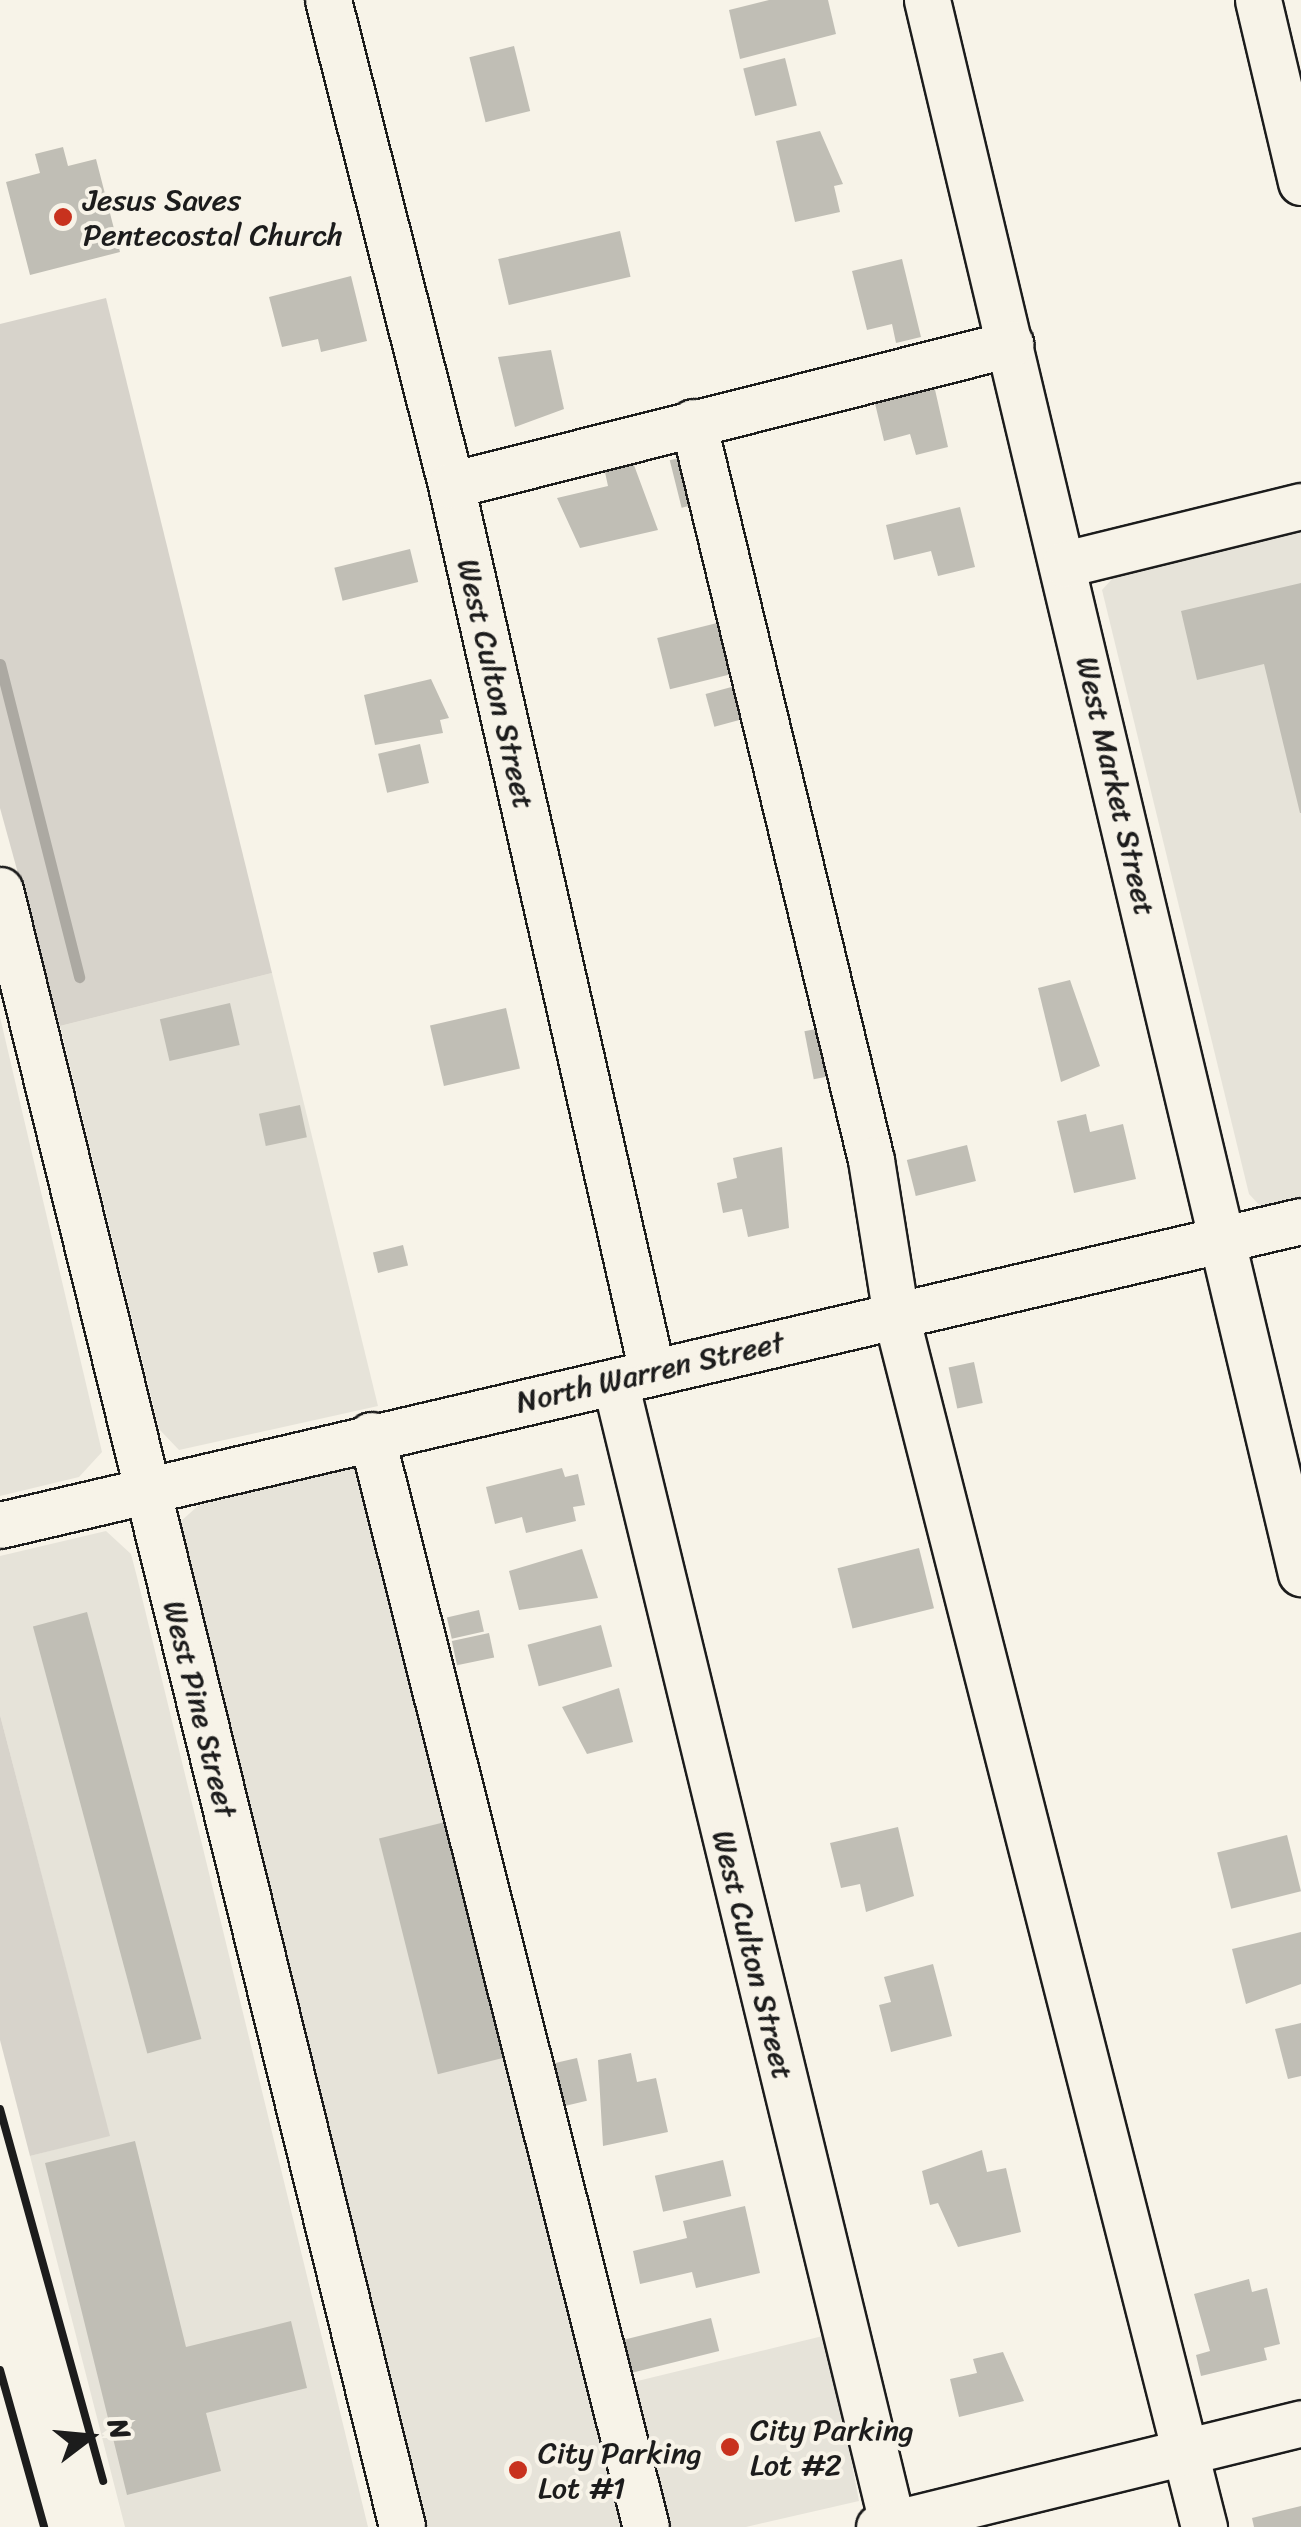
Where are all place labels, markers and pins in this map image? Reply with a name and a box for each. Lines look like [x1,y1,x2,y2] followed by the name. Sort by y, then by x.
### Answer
[83,182,343,252] place label: Jesus Saves Pentecostal Church
[52,206,74,228] marker: Jesus Saves Pentecostal Church
[750,2412,915,2482] place label: City Parking Lot #2
[538,2435,703,2506] place label: City Parking Lot #1
[719,2436,741,2458] marker: City Parking Lot #2
[507,2459,529,2481] marker: City Parking Lot #1

